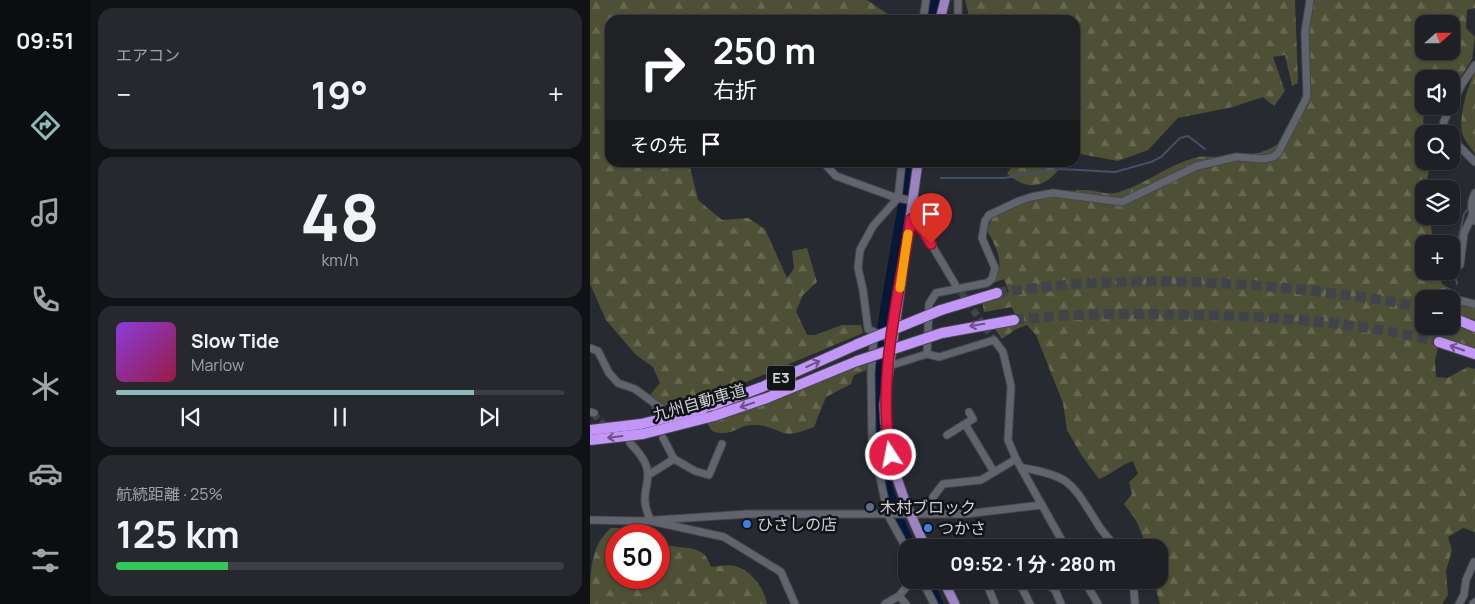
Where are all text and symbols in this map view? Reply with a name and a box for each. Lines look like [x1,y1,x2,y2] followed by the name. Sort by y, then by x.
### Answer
[1415,15,1460,60] north arrow
[1415,15,1460,335] map controls
[16,26,74,56] text: 09:51
[713,27,816,75] text: 250 m
[630,35,695,100] icon: right
[116,44,180,66] text: エアコン
[311,68,368,120] text: 19°
[1415,70,1460,115] button: sound
[116,75,131,113] text: −
[548,75,564,113] text: +
[713,75,757,105] text: 右折
[28,108,63,143] icon: directions
[1415,125,1460,170] button: search
[697,130,725,158] icon: arrive
[630,132,687,158] text: その先
[300,172,380,261] text: 48
[1415,180,1460,225] button: layers
[910,193,952,244] pin
[28,195,63,230] icon: music
[917,200,945,228] icon: arrive
[1415,235,1460,280] button: +
[321,249,359,271] text: km/h
[28,282,63,317] icon: phone
[1415,290,1460,335] button: −
[970,321,986,331] one-way arrow
[191,328,279,354] text: Slow Tide
[1449,342,1465,352] one-way arrow
[191,354,244,376] text: Marlow
[805,359,820,369] one-way arrow
[767,366,795,390] road number: E3
[28,369,63,404] icon: climate
[650,378,748,426] street label: 九州自動車道
[740,401,756,410] one-way arrow
[177,403,205,431] icon: previous
[326,403,354,431] icon: pause
[475,403,503,431] icon: next
[864,428,916,480] position arrow
[608,432,624,442] one-way arrow
[28,456,63,491] icon: car
[116,483,223,505] text: 航続距離 · 25%
[880,496,976,518] place label: 木村ブロック
[864,501,876,513] marker: 木村ブロック
[116,507,240,559] text: 125 km
[757,513,837,535] place label: ひさしの店
[938,517,986,539] place label: つかさ
[741,518,753,530] marker: ひさしの店
[922,522,934,534] marker: つかさ
[605,524,670,589] speed limit sign: 50
[28,543,63,578] icon: filters
[950,551,1116,577] text: 09:52 · 1 分 · 280 m

